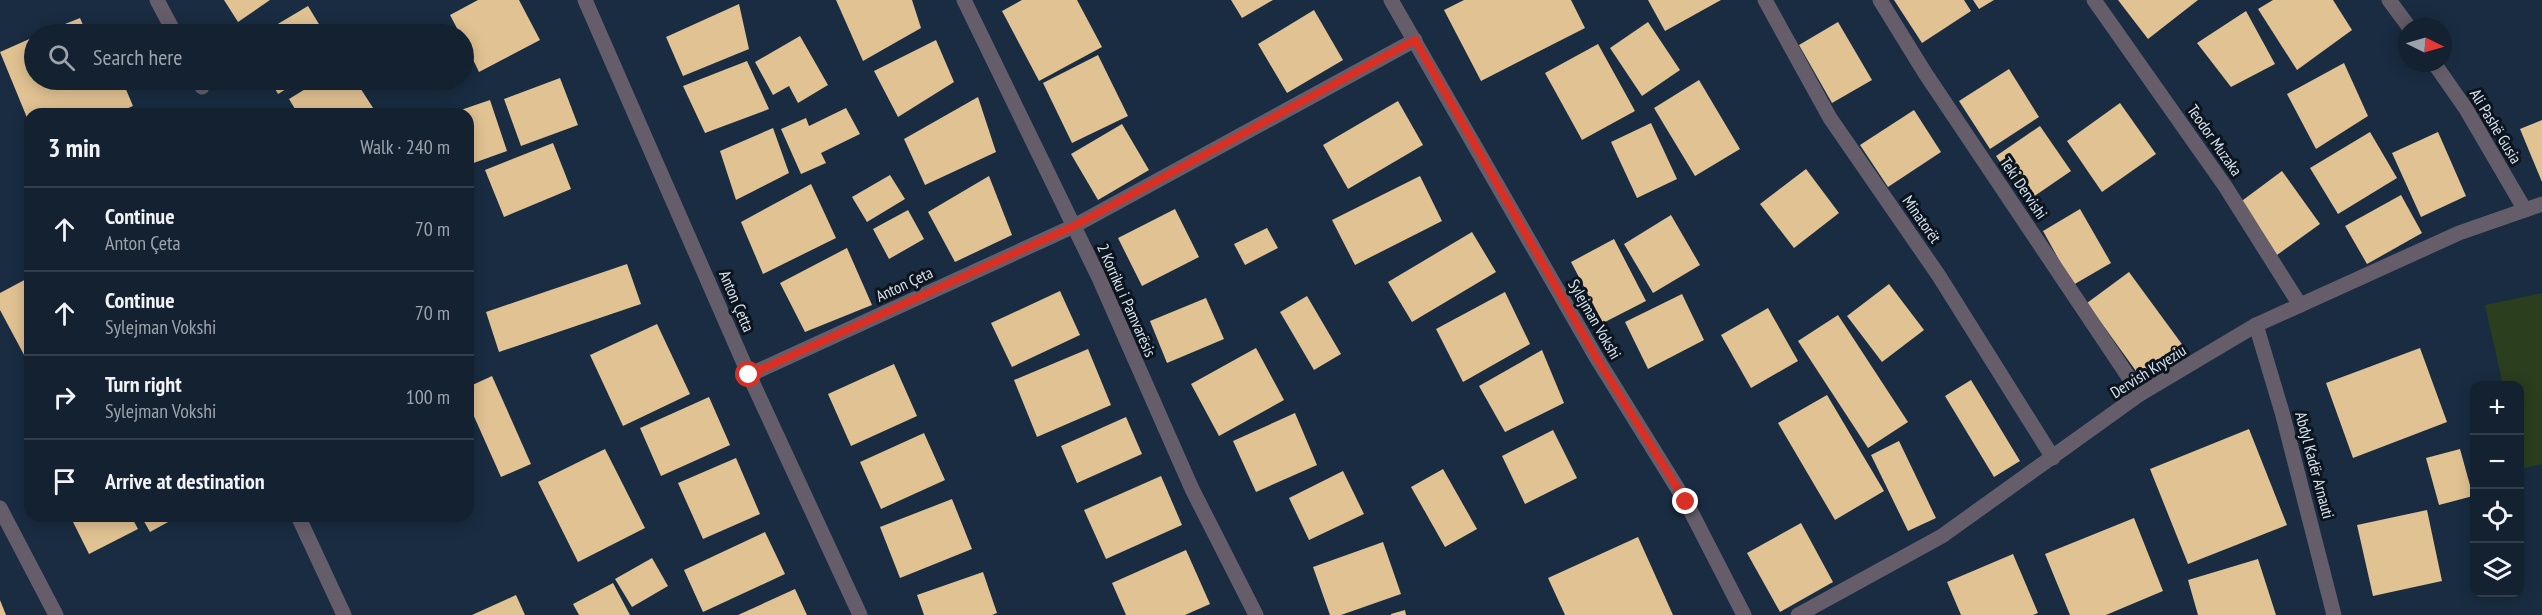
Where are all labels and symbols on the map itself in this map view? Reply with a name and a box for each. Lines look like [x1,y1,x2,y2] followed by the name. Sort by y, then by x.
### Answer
[2398,18,2452,72] north arrow
[2466,85,2526,167] street label: Ali Pashë Gusia
[2183,101,2247,179] street label: Teodor Muzaka
[1996,153,2052,223] street label: Teki Dervishi
[1898,191,1946,247] street label: Minatorët
[1093,240,1161,360] street label: 2 Korriku i Pamvarësis
[872,262,936,306] street label: Anton Çeta
[715,267,759,335] street label: Anton Çetta
[1564,275,1626,363] street label: Sylejman Vokshi
[2106,340,2190,402] street label: Dervish Kryeziu
[735,361,761,387] route start
[2291,409,2339,521] street label: Abdyl Kadër Arnauti
[1672,488,1698,514] route end

